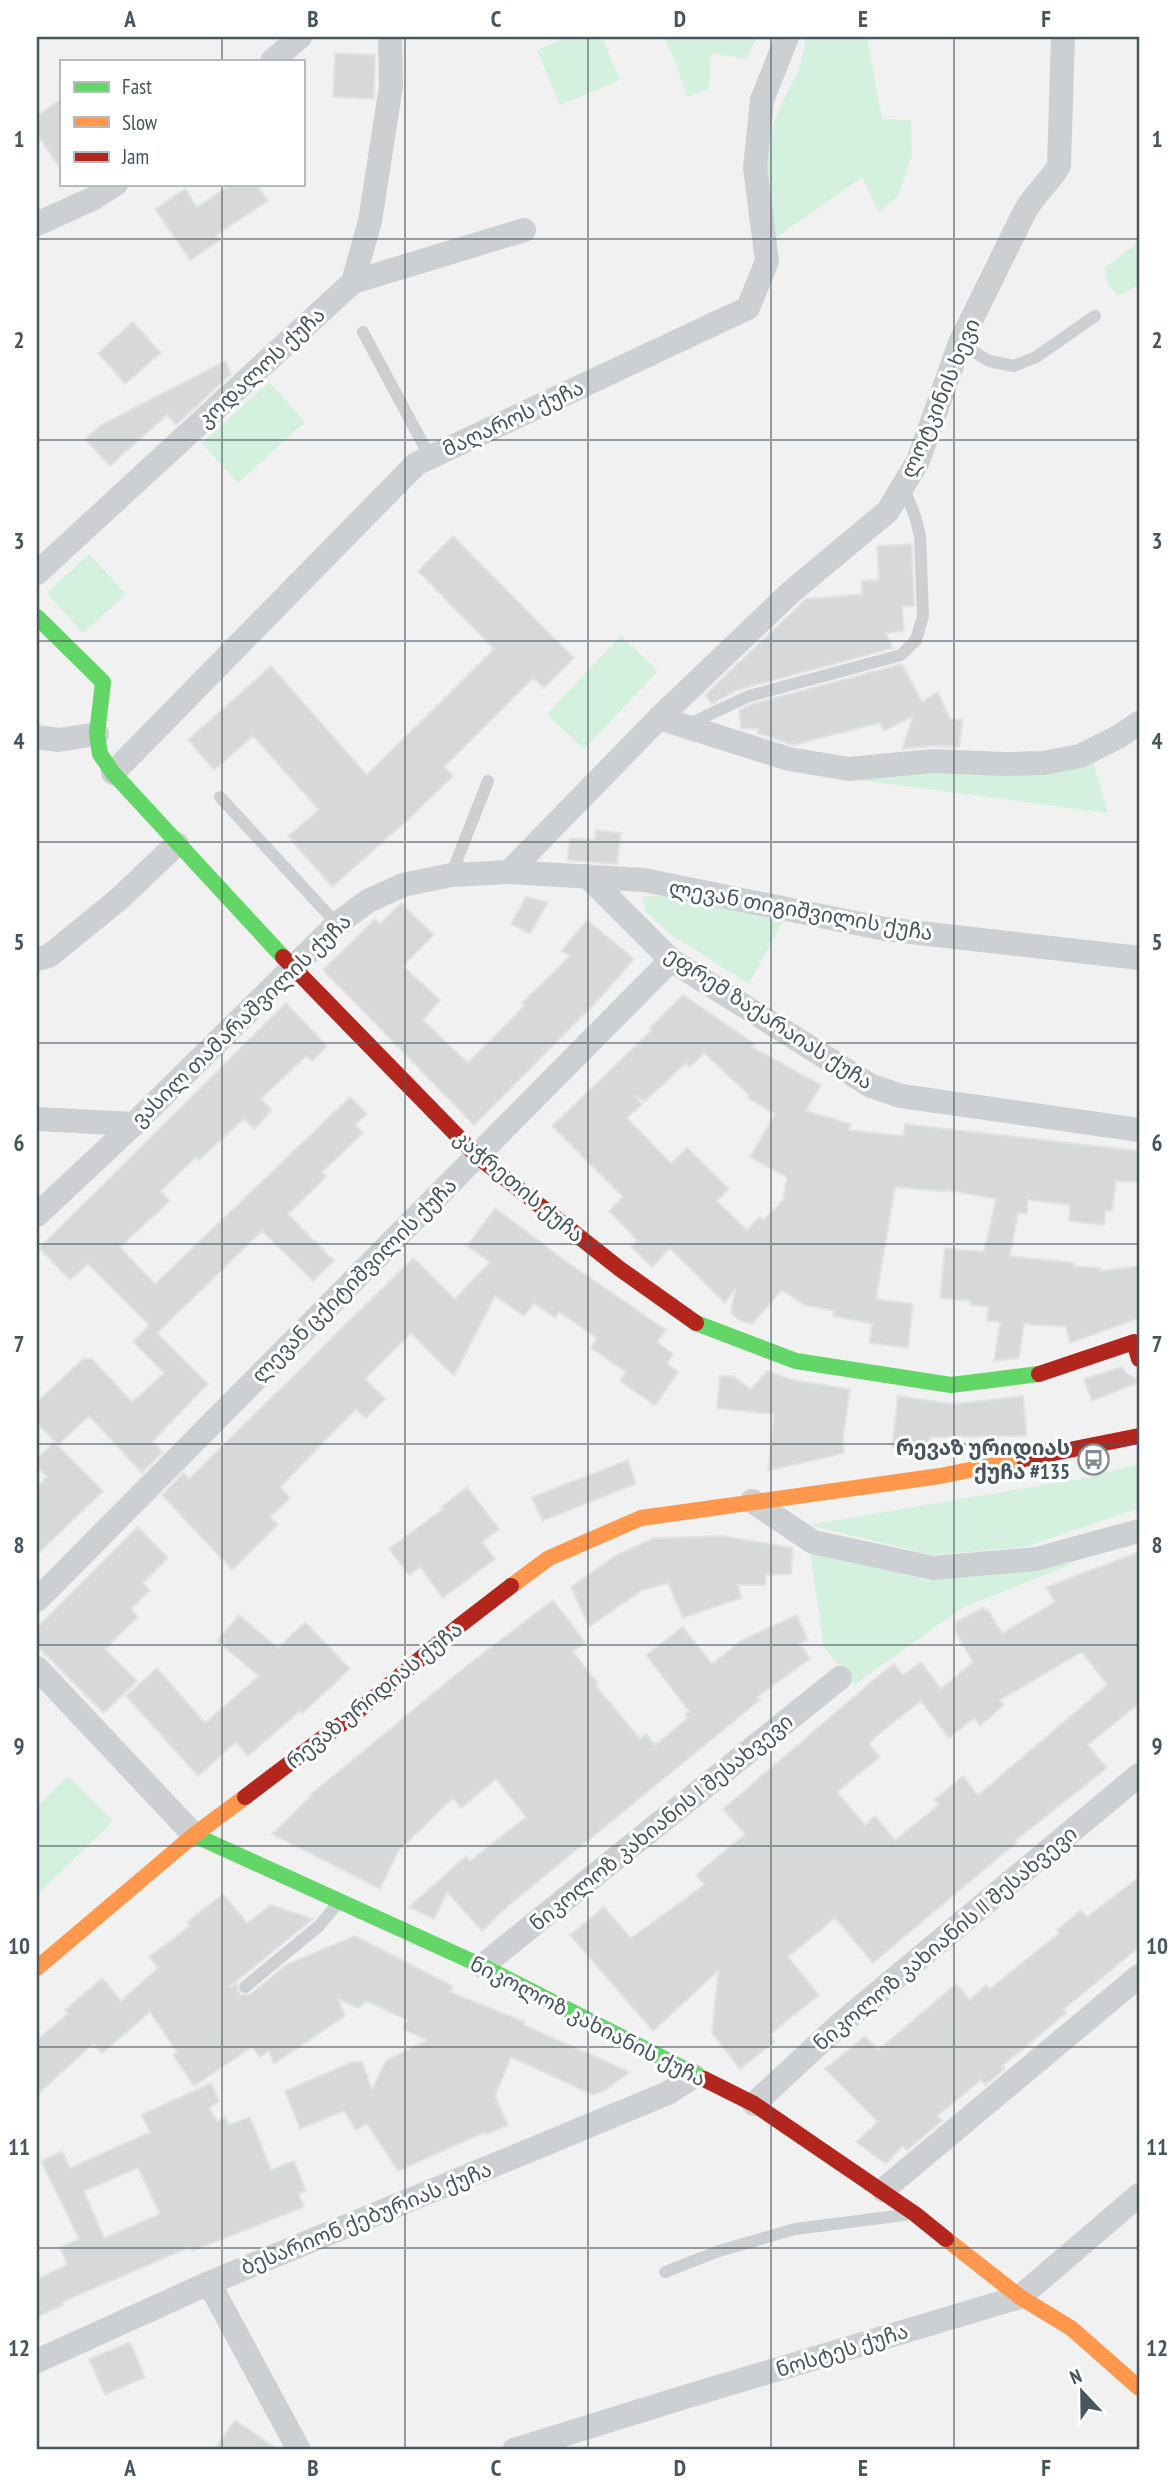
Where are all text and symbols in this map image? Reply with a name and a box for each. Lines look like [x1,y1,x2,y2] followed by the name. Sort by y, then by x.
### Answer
[123,4,136,33] text: A
[307,4,319,33] text: B
[491,4,502,33] text: C
[674,4,686,33] text: D
[858,4,868,33] text: E
[1041,4,1051,33] text: F
[60,60,304,186] legend
[122,73,152,100] text: Fast
[122,109,158,136] text: Slow
[14,124,25,153] text: 1
[1152,124,1163,153] text: 1
[121,143,149,170] text: Jam
[192,301,330,433] street label: კოდალოს ქუჩა
[894,314,986,482] street label: ლოტკინის ხევი
[14,325,25,354] text: 2
[1152,325,1163,354] text: 2
[438,374,588,462] street label: მაღაროს ქუჩა
[14,526,25,555] text: 3
[1152,526,1163,555] text: 3
[14,726,25,755] text: 4
[1152,726,1163,755] text: 4
[667,873,935,947] street label: ლევან თიგიშვილის ქუჩა
[125,908,357,1132] street label: ვასილ თამარაშვილის ქუჩა
[14,927,25,956] text: 5
[1152,927,1163,956] text: 5
[660,941,878,1095] street label: ეფრემ ზაქარაიას ქუჩა
[449,1124,589,1248] street label: კაჭრეთის ქუჩა
[14,1128,25,1157] text: 6
[1152,1128,1163,1157] text: 6
[246,1172,462,1388] street label: ლევან ცქიტიშვილის ქუჩა
[14,1329,25,1358] text: 7
[1152,1329,1163,1358] text: 7
[896,1434,1070,1485] place label: რევაზ ურიდიას ქუჩა #135
[1076,1442,1110,1476] bus stop icon: რევაზ ურიდიას ქუჩა #135
[14,1530,25,1559] text: 8
[1152,1530,1163,1559] text: 8
[280,1616,468,1774] street label: რევაზ ურიდიას ქუჩა
[524,1707,798,1937] street label: ნიკოლოზ კახიანის I შესახვევი
[14,1731,25,1760] text: 9
[1152,1731,1163,1760] text: 9
[808,1820,1082,2056] street label: ნიკოლოზ კახიანის II შესახვევი
[8,1931,30,1960] text: 10
[1146,1931,1168,1960] text: 10
[466,1950,710,2092] street label: ნიკოლოზ კახიანის ქუჩა
[8,2132,30,2161] text: 11
[1146,2132,1168,2161] text: 11
[237,2155,495,2281] street label: ბესარიონ ქებურიას ქუჩა
[773,2317,911,2383] street label: ნოსტეს ქუჩა
[8,2333,30,2362] text: 12
[1146,2333,1168,2362] text: 12
[1046,2358,1116,2428] north arrow
[1066,2363,1085,2389] text: N
[123,2453,136,2482] text: A
[307,2453,319,2482] text: B
[491,2453,502,2482] text: C
[674,2453,686,2482] text: D
[858,2453,868,2482] text: E
[1041,2453,1051,2482] text: F

